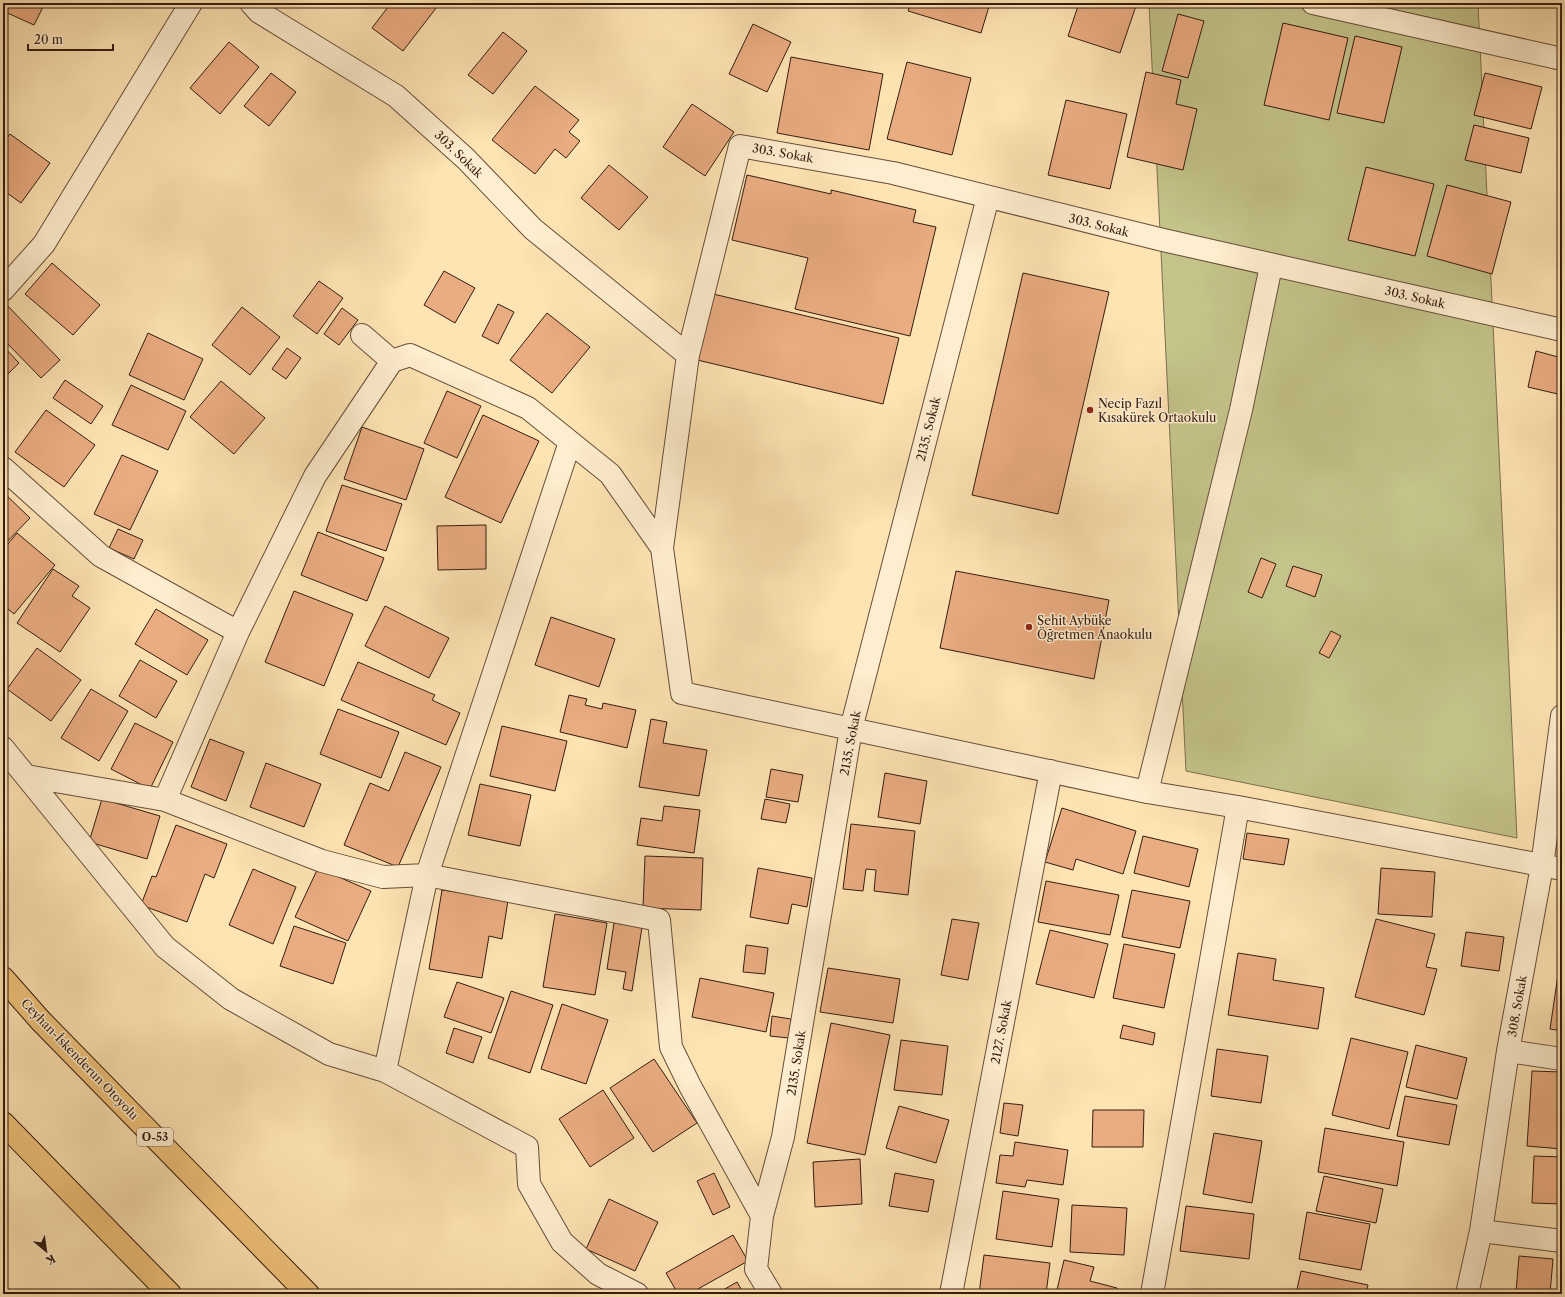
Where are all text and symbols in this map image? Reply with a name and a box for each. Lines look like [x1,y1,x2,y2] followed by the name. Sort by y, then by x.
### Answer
[28,26,113,52] scale bar
[34,32,63,47] text: 20 m
[432,127,487,182] street label: 303. Sokak
[751,140,816,166] street label: 303. Sokak
[1067,210,1132,240] street label: 303. Sokak
[1383,283,1448,311] street label: 303. Sokak
[913,394,944,463] street label: 2135. Sokak
[1098,396,1217,425] place label: Necip Fazıl Kısakürek Ortaokulu
[1085,405,1095,415] marker: Necip Fazıl Kısakürek Ortaokulu
[1037,613,1153,642] place label: Şehit Aybüke Öğretmen Anaokulu
[1024,622,1034,632] marker: Şehit Aybüke Öğretmen Anaokulu
[836,708,864,777] street label: 2135. Sokak
[1504,973,1530,1038] street label: 308. Sokak
[18,995,143,1123] street label: Ceyhan-İskenderun Otoyolu
[987,998,1015,1065] street label: 2127. Sokak
[783,1028,809,1097] street label: 2135. Sokak
[137,1128,173,1146] road number: O-53
[26,1231,66,1271] north arrow
[43,1251,58,1269] text: K

